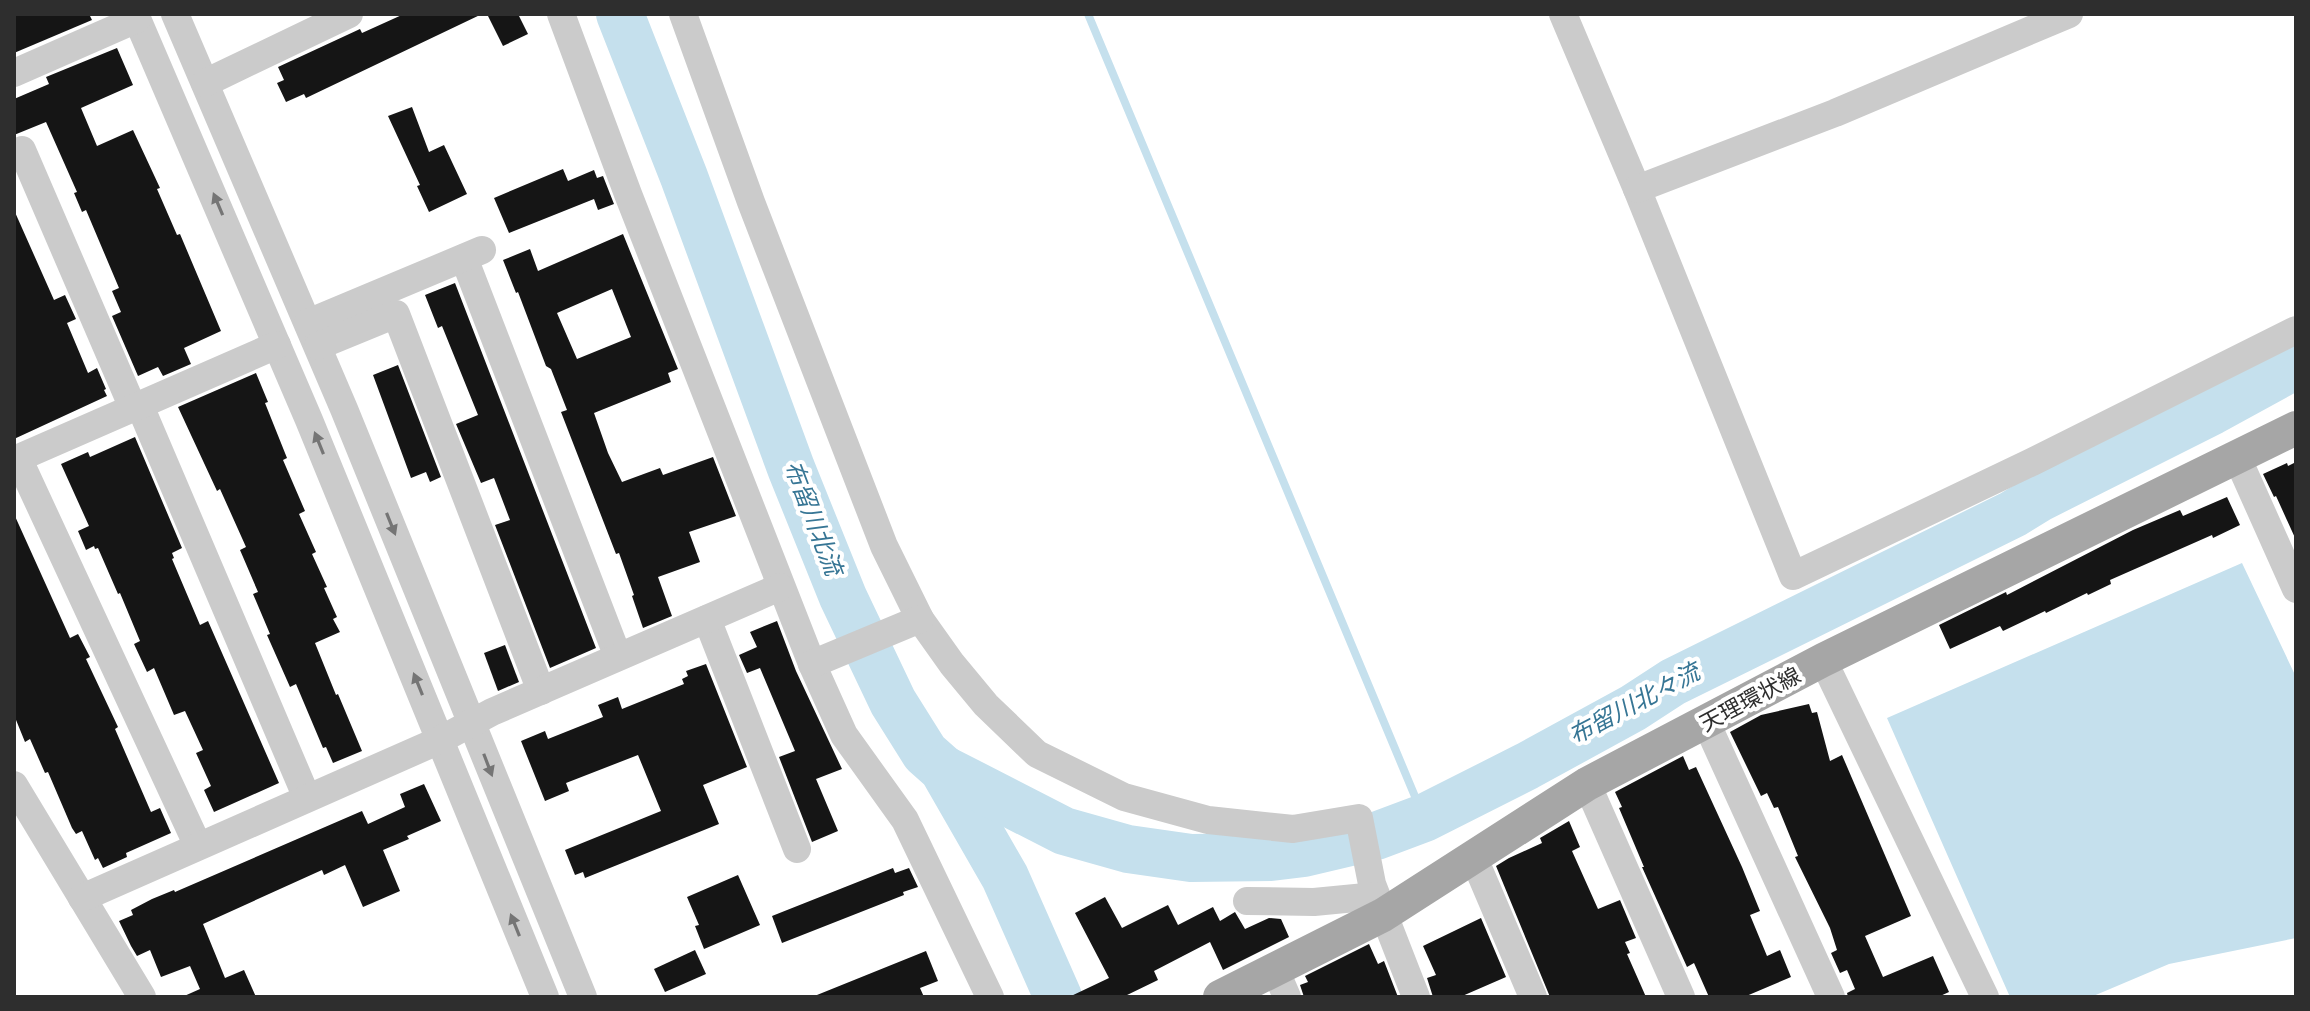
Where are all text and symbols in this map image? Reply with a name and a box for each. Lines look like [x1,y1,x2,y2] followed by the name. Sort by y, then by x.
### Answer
[211,192,224,216] one-way arrow
[312,432,325,455] one-way arrow
[778,457,849,583] water label: 布留川北流
[385,512,398,536] one-way arrow
[1564,656,1708,750] water label: 布留川北々流
[1695,662,1805,737] street label: 天理環状線
[411,672,424,696] one-way arrow
[482,753,495,777] one-way arrow
[509,913,522,937] one-way arrow

